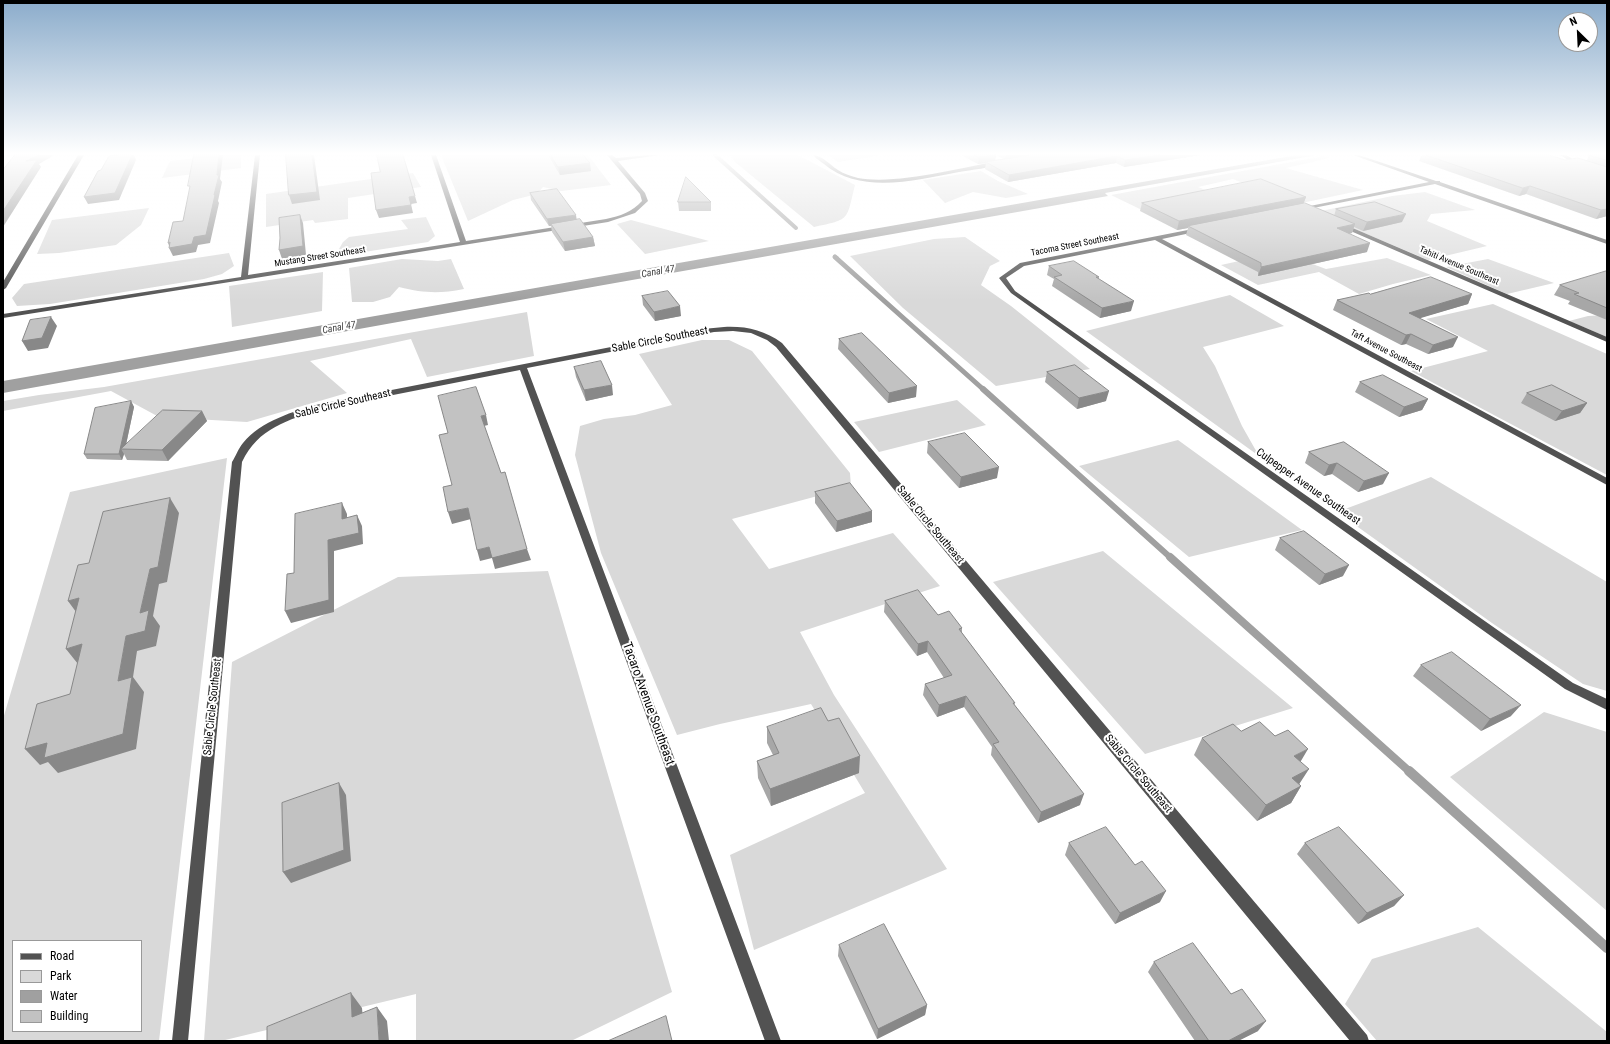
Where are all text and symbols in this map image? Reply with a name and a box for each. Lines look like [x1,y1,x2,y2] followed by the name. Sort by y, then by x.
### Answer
[1558,12,1598,52] north arrow
[1568,14,1579,29] text: N
[1030,231,1120,259] street label: Tacoma Street Southeast
[274,244,366,270] street label: Mustang Street Southeast
[1418,244,1500,288] street label: Tahiti Avenue Southeast
[640,263,676,281] water label: Canal 47
[321,319,357,337] water label: Canal 47
[611,324,709,356] street label: Sable Circle Southeast
[1348,327,1424,375] street label: Taft Avenue Southeast
[294,387,392,421] street label: Sable Circle Southeast
[1253,446,1363,528] street label: Culpepper Avenue Southeast
[894,483,966,567] street label: Sable Circle Southeast
[618,640,678,768] street label: Tacaro Avenue Southeast
[201,658,225,756] street label: Sable Circle Southeast
[1102,732,1174,816] street label: Sable Circle Southeast
[12,940,142,1032] legend
[50,949,74,963] text: Road
[50,969,71,983] text: Park
[50,989,78,1003] text: Water
[50,1009,88,1023] text: Building

